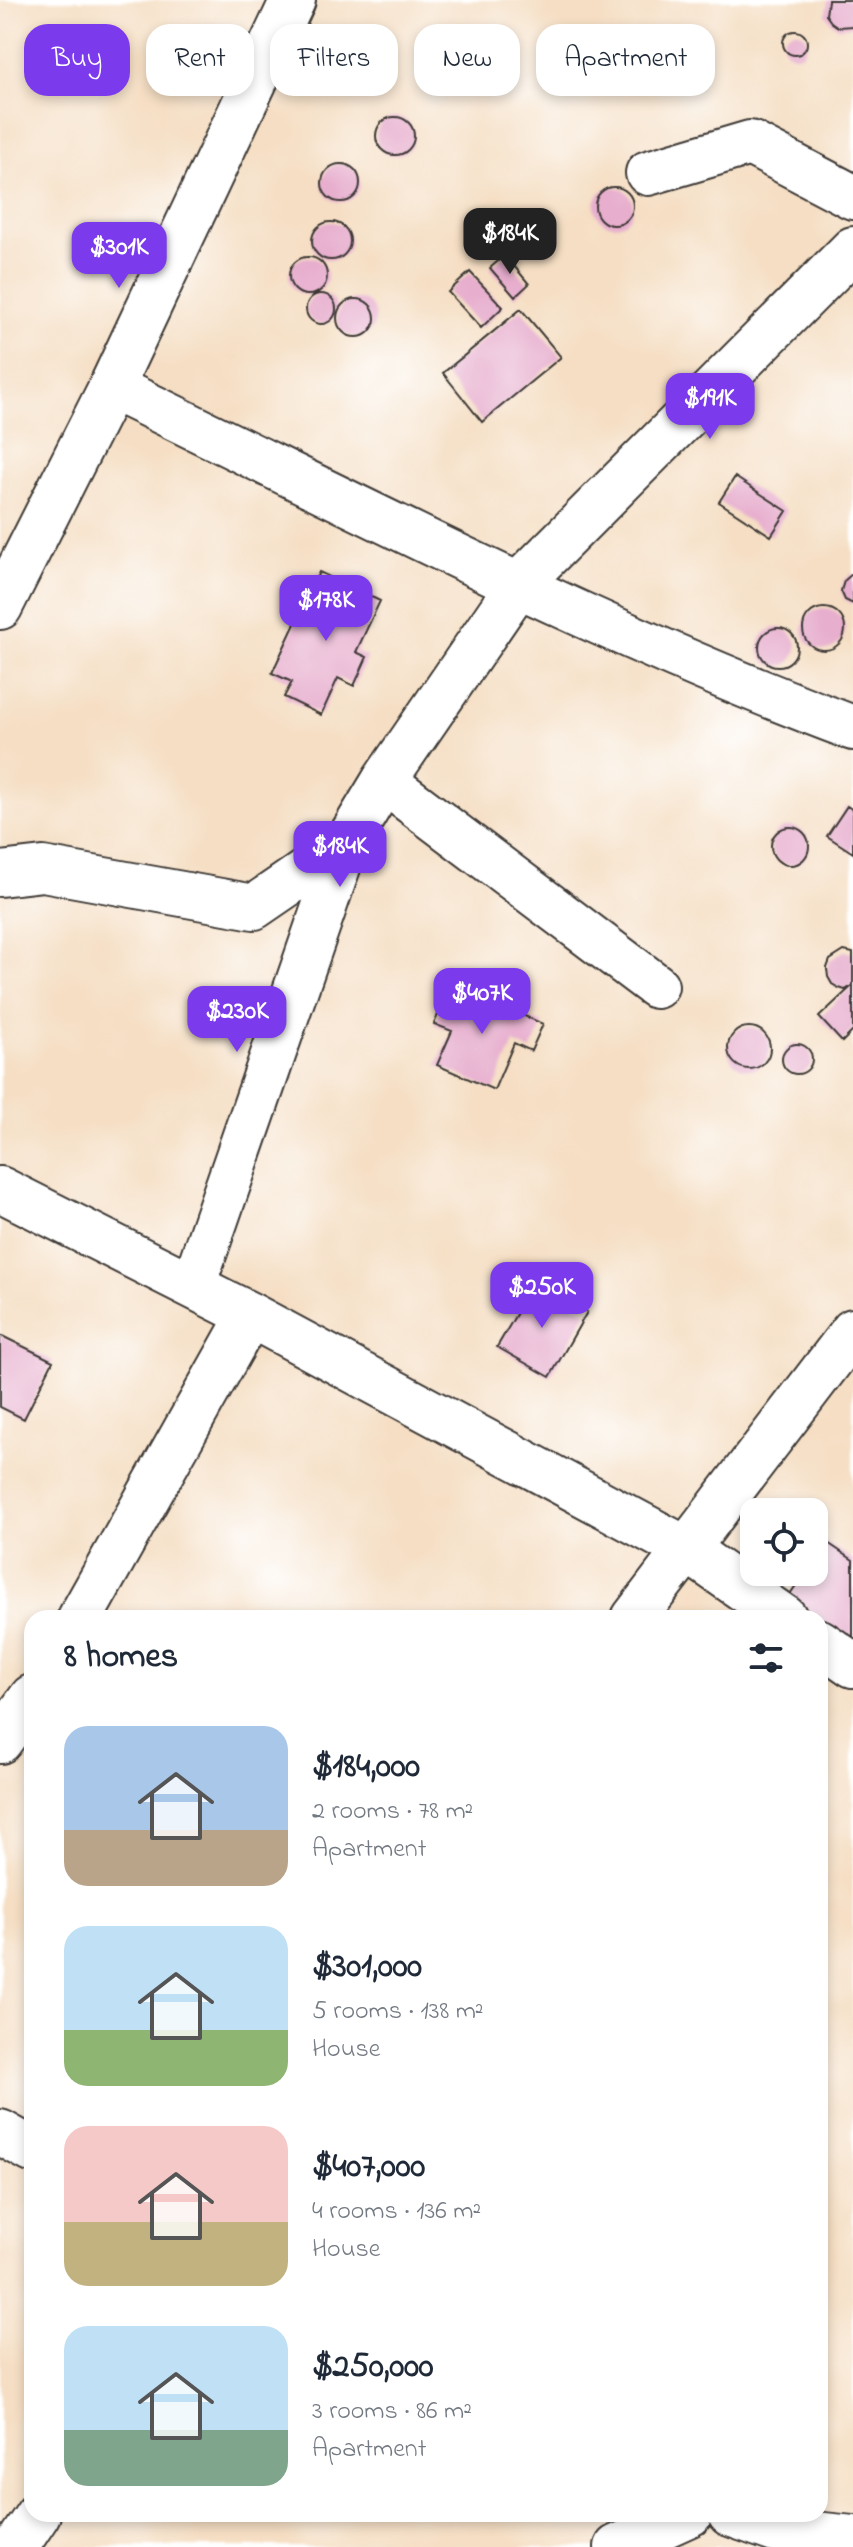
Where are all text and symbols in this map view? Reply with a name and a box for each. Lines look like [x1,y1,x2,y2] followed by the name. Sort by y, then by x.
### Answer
[24,24,130,96] chip: Buy
[146,24,254,96] chip: Rent
[270,24,398,96] chip: Filters
[414,24,520,96] chip: New
[536,24,715,96] chip: Apartment
[454,208,566,276] pin: $184K
[481,215,539,253] text: $184K
[63,222,175,290] pin: $301K
[90,229,148,267] text: $301K
[654,373,766,441] pin: $191K
[684,380,736,418] text: $191K
[270,575,382,643] pin: $178K
[297,582,355,620] text: $178K
[284,821,396,889] pin: $184K
[311,828,369,866] text: $184K
[426,968,538,1036] pin: $407K
[452,975,513,1013] text: $407K
[181,986,293,1054] pin: $230K
[205,993,269,1031] text: $230K
[486,1262,598,1330] pin: $250K
[508,1269,576,1307] text: $250K
[740,1498,828,1586] map controls
[740,1498,828,1586] button: locate
[64,1633,178,1683] text: 8 homes
[744,1636,788,1680] icon: filters
[312,1743,420,1793] text: $184,000
[128,1758,224,1854] icon: home
[312,1793,473,1831] text: 2 rooms · 78 m²
[312,1831,426,1869] text: Apartment
[312,1943,422,1993] text: $301,000
[128,1958,224,2054] icon: home
[312,1993,484,2031] text: 5 rooms · 138 m²
[312,2031,380,2069] text: House
[312,2143,425,2193] text: $407,000
[128,2158,224,2254] icon: home
[312,2193,481,2231] text: 4 rooms · 136 m²
[312,2231,380,2269] text: House
[312,2343,434,2393] text: $250,000
[128,2358,224,2454] icon: home
[312,2393,472,2431] text: 3 rooms · 86 m²
[312,2431,426,2469] text: Apartment

